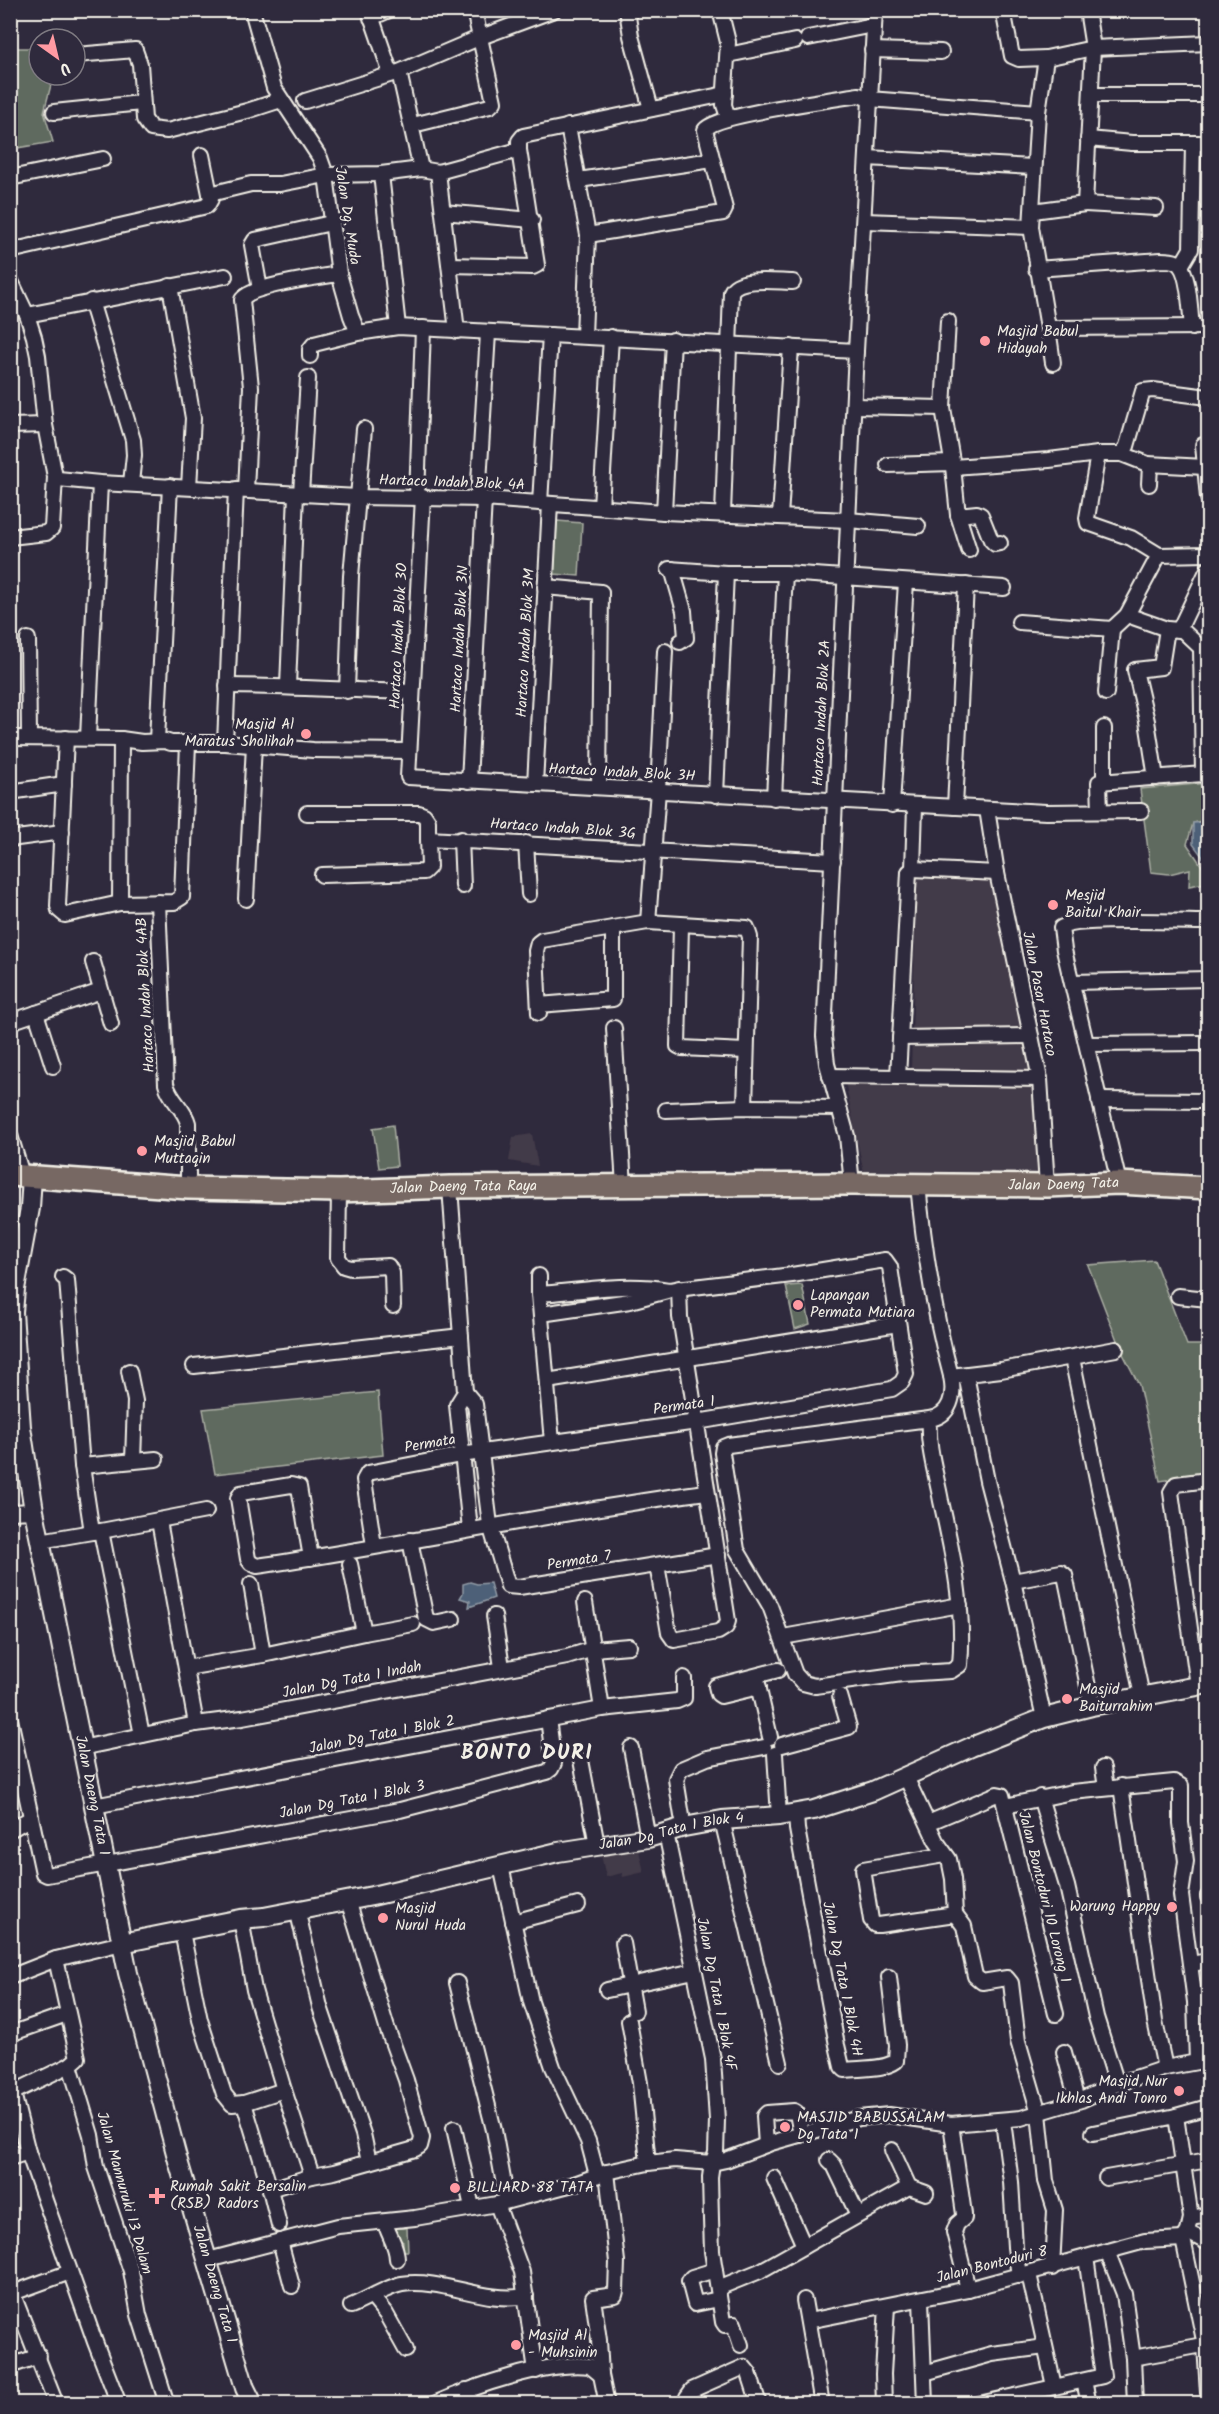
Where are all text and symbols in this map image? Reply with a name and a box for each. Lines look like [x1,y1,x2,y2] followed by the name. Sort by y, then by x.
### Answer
[27,27,87,87] north arrow
[53,55,75,81] text: U
[327,165,367,267] street label: Jalan Dg. Muda
[997,320,1079,361] place label: Masjid Babul Hidayah
[978,334,992,348] marker: Masjid Babul Hidayah
[379,468,525,498] street label: Hartaco Indah Blok 4A
[383,562,415,710] street label: Hartaco Indah Blok 3O
[444,565,476,713] street label: Hartaco Indah Blok 3N
[510,568,542,718] street label: Hartaco Indah Blok 3M
[806,639,838,787] street label: Hartaco Indah Blok 2A
[185,713,294,754] place label: Masjid Al Maratus Sholihah
[299,727,313,741] marker: Masjid Al Maratus Sholihah
[548,757,696,789] street label: Hartaco Indah Blok 3H
[489,812,637,846] street label: Hartaco Indah Blok 3G
[1065,884,1141,925] place label: Mesjid Baitul Khair
[1046,898,1060,912] marker: Mesjid Baitul Khair
[130,917,162,1073] street label: Hartaco Indah Blok 4AB
[1015,930,1063,1059] street label: Jalan Pasar Hartaco
[154,1130,236,1171] place label: Masjid Babul Muttaqin
[135,1144,149,1158] marker: Masjid Babul Muttaqin
[1008,1171,1120,1198] street label: Jalan Daeng Tata
[389,1174,537,1201] street label: Jalan Daeng Tata Raya
[810,1284,915,1325] place label: Lapangan Permata Mutiara
[791,1298,805,1312] marker: Lapangan Permata Mutiara
[651,1390,717,1422] street label: Permata 1
[402,1428,458,1460] street label: Permata
[545,1544,614,1578] street label: Permata 7
[280,1655,424,1705] street label: Jalan Dg Tata 1 Indah
[1079,1678,1153,1719] place label: Masjid Baiturrahim
[1060,1692,1074,1706] marker: Masjid Baiturrahim
[307,1709,457,1761] street label: Jalan Dg Tata 1 Blok 2
[68,1733,116,1858] street label: Jalan Daeng Tata 1
[461,1737,593,1770] district label: BONTO DURI
[277,1774,427,1826] street label: Jalan Dg Tata 1 Blok 3
[597,1806,745,1857] street label: Jalan Dg Tata 1 Blok 4
[1011,1809,1077,1985] street label: Jalan Bontoduri 10 Lorong 1
[1069,1895,1161,1919] place label: Warung Happy
[395,1897,466,1938] place label: Masjid Nurul Huda
[815,1899,869,2059] street label: Jalan Dg Tata 1 Blok 4H
[1165,1900,1179,1914] marker: Warung Happy
[376,1911,390,1925] marker: Masjid Nurul Huda
[689,1915,743,2074] street label: Jalan Dg Tata 1 Blok 4F
[1055,2070,1168,2111] place label: Masjid Nur Ikhlas Andi Tonro
[1172,2084,1186,2098] marker: Masjid Nur Ikhlas Andi Tonro
[797,2106,945,2147] place label: MASJID BABUSSALAM Dg Tata 1
[89,2109,159,2277] street label: Jalan Mannuruki 13 Dalam
[778,2120,792,2134] marker: MASJID BABUSSALAM Dg Tata 1
[170,2175,306,2216] place label: Rumah Sakit Bersalin (RSB) Radors
[467,2176,594,2200] place label: BILLIARD 88 TATA
[448,2181,462,2195] marker: BILLIARD 88 TATA
[148,2187,166,2205] marker: Rumah Sakit Bersalin (RSB) Radors
[185,2222,243,2346] street label: Jalan Daeng Tata 1
[934,2239,1051,2290] street label: Jalan Bontoduri 8
[528,2324,598,2365] place label: Masjid Al - Muhsinin
[509,2338,523,2352] marker: Masjid Al - Muhsinin

